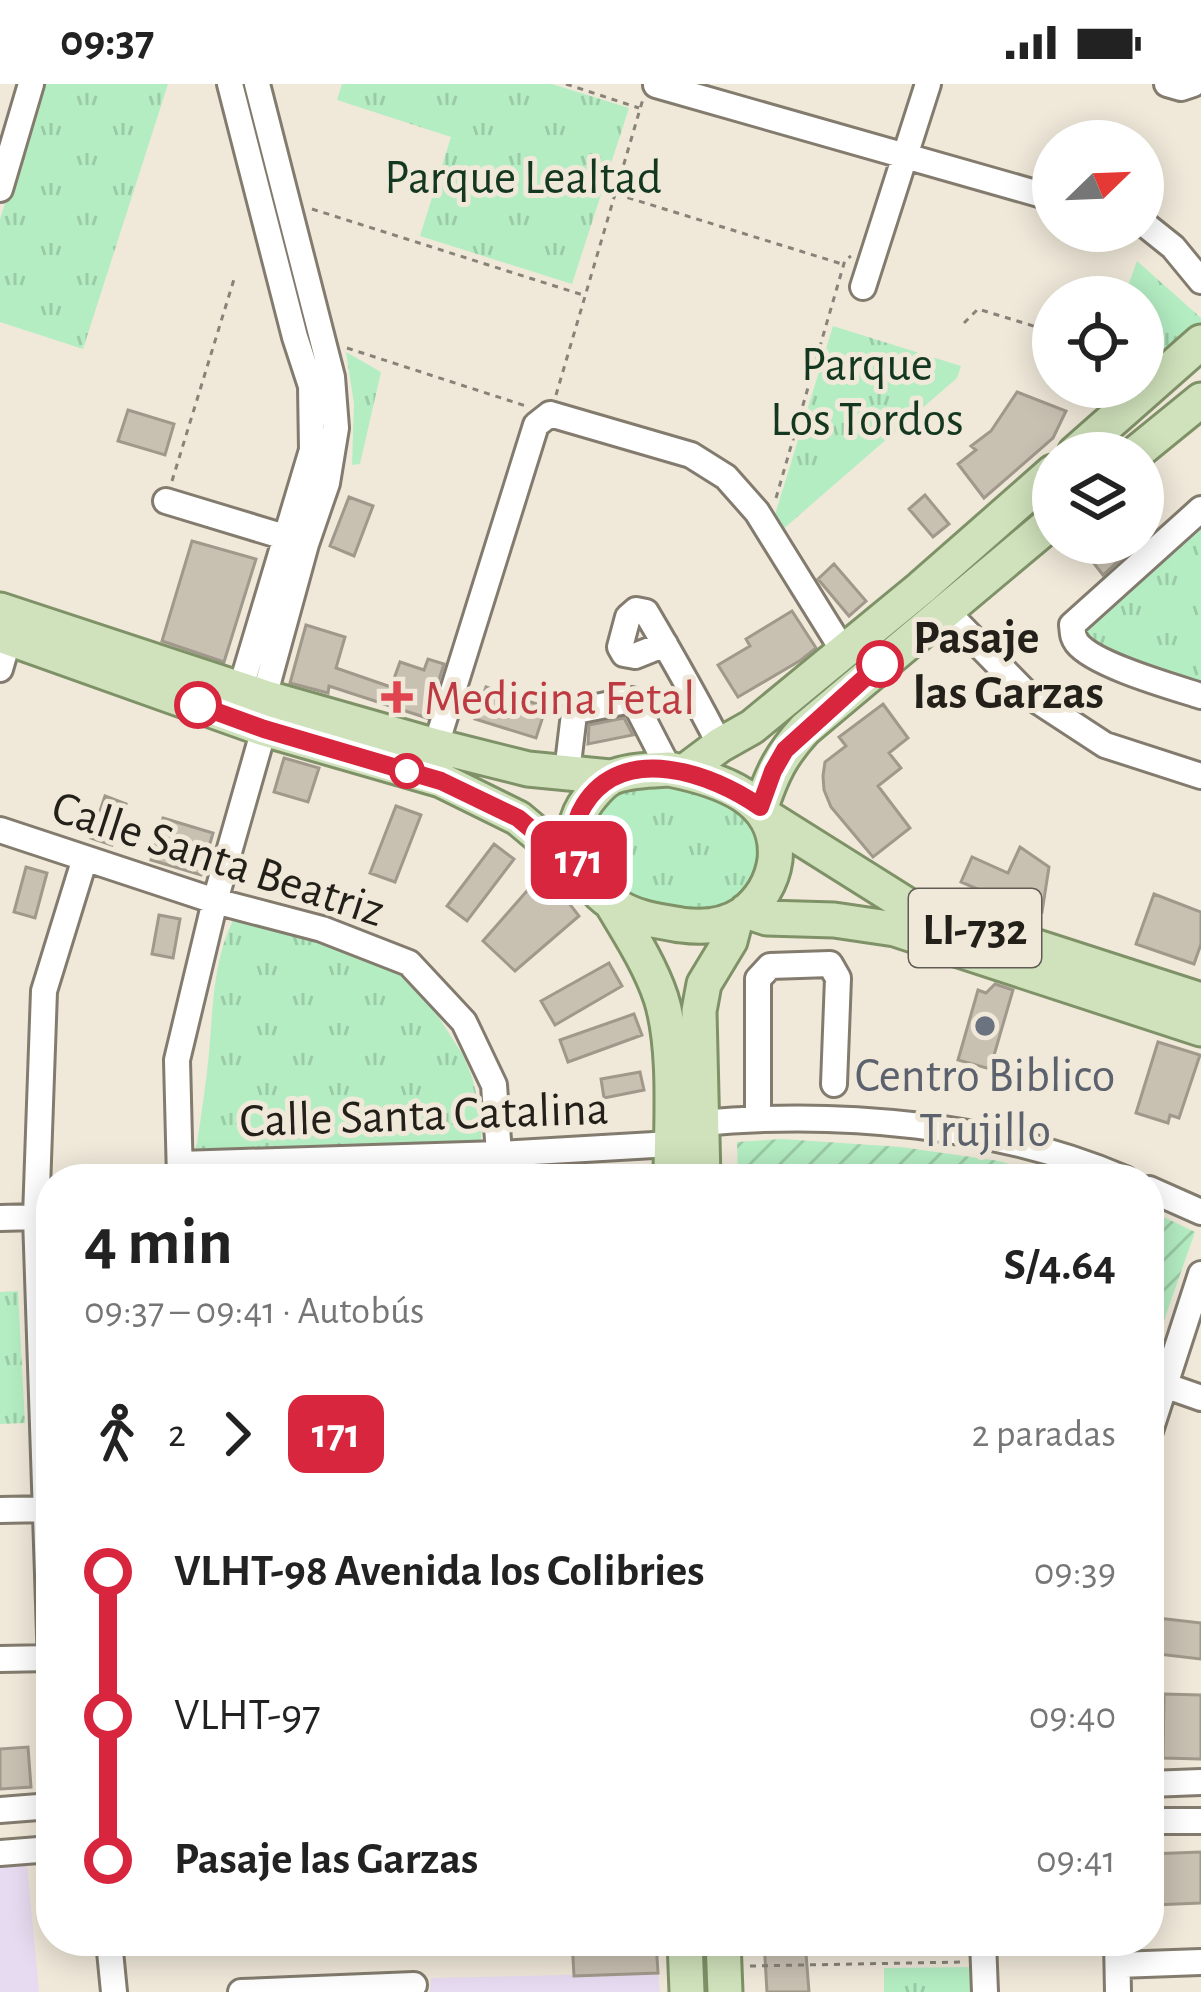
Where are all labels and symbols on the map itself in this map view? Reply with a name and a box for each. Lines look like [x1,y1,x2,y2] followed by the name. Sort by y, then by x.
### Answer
[1032,120,1164,252] north arrow
[384,155,662,203] park label: Parque Lealtad
[770,342,964,445] park label: Parque Los Tordos
[913,615,1104,718] place label: Pasaje las Garzas
[858,642,902,686] marker: Pasaje las Garzas
[424,676,695,724] place label: Medicina Fetal
[381,681,413,713] marker: Medicina Fetal
[176,683,220,727] unlabelled marker
[391,755,423,787] unlabelled marker
[46,784,390,936] street label: Calle Santa Beatriz
[510,821,648,899] line badge: 171
[909,889,1041,967] road number: LI-732
[972,1013,998,1039] marker: Centro Biblico Trujillo
[855,1053,1115,1156] place label: Centro Biblico Trujillo
[239,1086,610,1146] street label: Calle Santa Catalina

